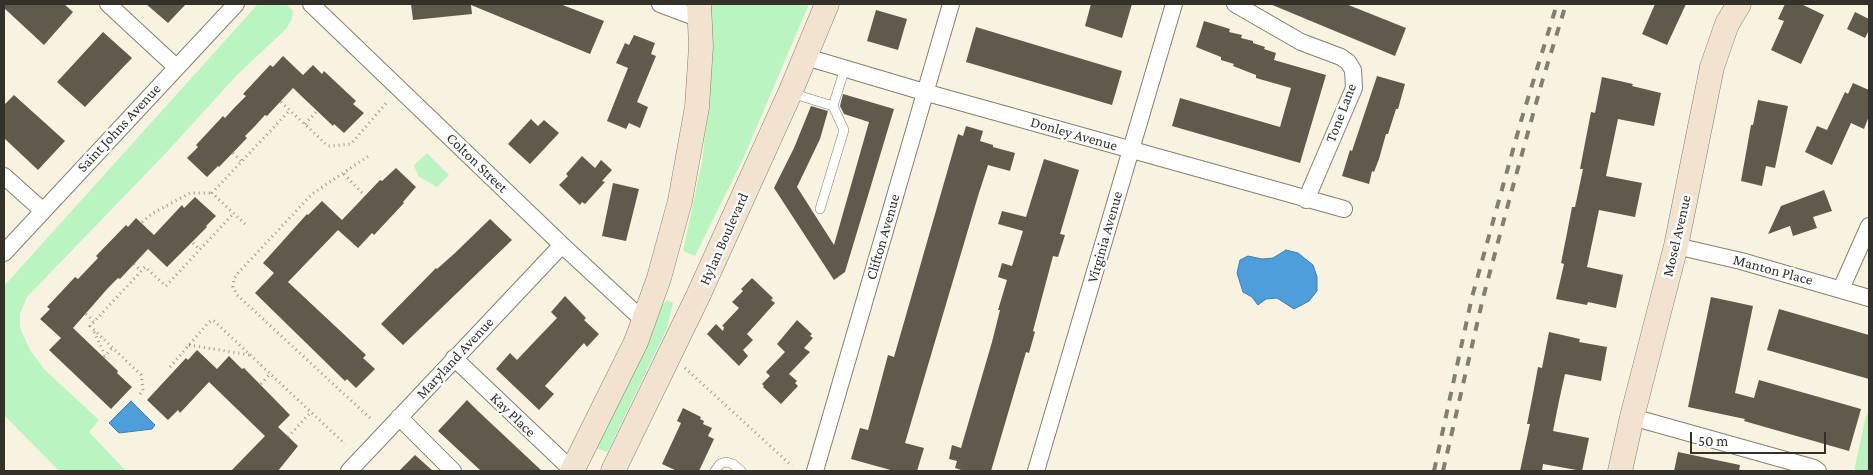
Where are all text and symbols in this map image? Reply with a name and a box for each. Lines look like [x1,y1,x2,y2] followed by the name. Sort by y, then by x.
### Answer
[73,80,165,176] street label: Saint Johns Avenue
[1322,81,1360,145] street label: Tone Lane
[1028,113,1120,155] street label: Donley Avenue
[443,129,511,197] street label: Colton Street
[1083,189,1127,285] street label: Virginia Avenue
[696,190,752,288] street label: Hylan Boulevard
[862,192,904,282] street label: Clifton Avenue
[1659,193,1695,279] street label: Mosel Avenue
[1731,251,1815,289] street label: Manton Place
[412,313,498,403] street label: Maryland Avenue
[487,389,539,441] street label: Kay Place
[1693,422,1829,454] scale bar
[1698,433,1728,449] text: 50 m

